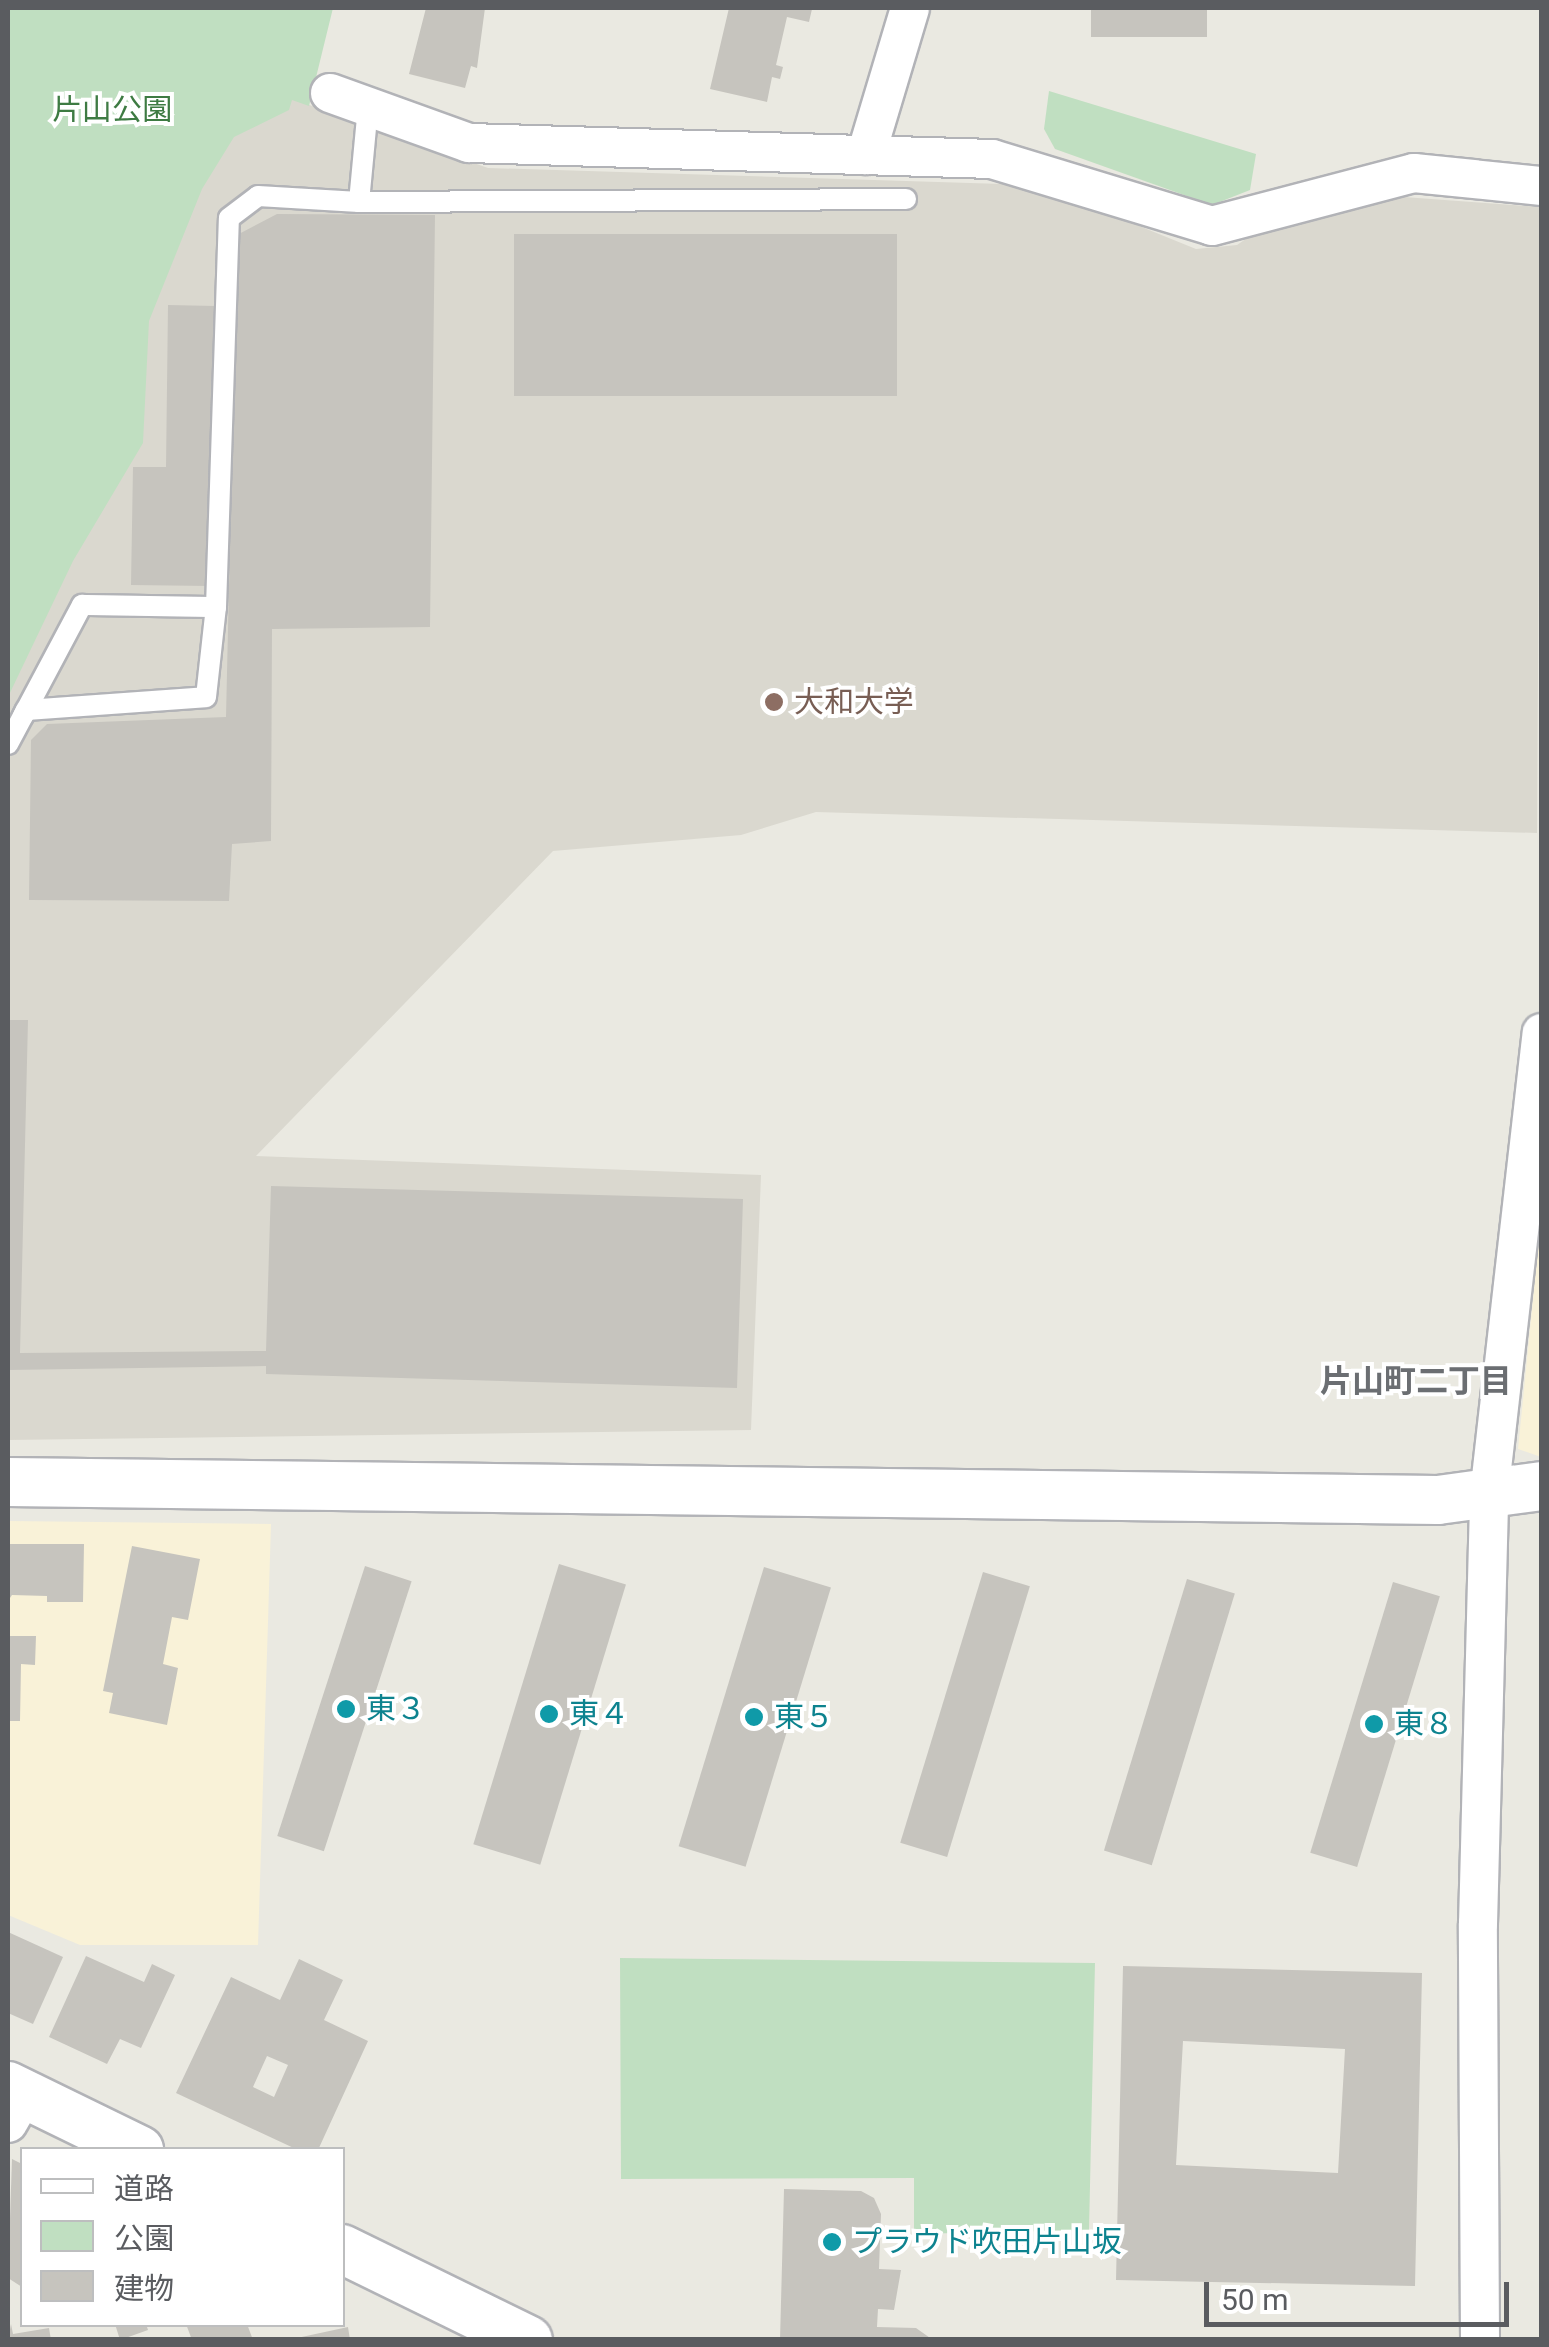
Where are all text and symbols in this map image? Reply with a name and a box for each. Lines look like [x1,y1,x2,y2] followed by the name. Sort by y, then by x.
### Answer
[52,92,172,128] park label: 片山公園
[794,684,914,720] place label: 大和大学
[763,691,785,713] marker: 大和大学
[1320,1362,1512,1400] district label: 片山町二丁目
[366,1691,426,1727] place label: 東３
[569,1696,629,1732] place label: 東４
[335,1698,357,1720] marker: 東３
[774,1699,834,1735] place label: 東５
[538,1703,560,1725] marker: 東４
[743,1706,765,1728] marker: 東５
[1394,1706,1454,1742] place label: 東８
[1363,1713,1385,1735] marker: 東８
[20,2147,345,2327] legend
[114,2171,174,2206] text: 道路
[114,2221,174,2256] text: 公園
[852,2224,1122,2260] place label: プラウド吹田片山坂
[821,2231,843,2253] marker: プラウド吹田片山坂
[1209,2262,1514,2324] scale bar
[114,2271,174,2306] text: 建物
[1221,2282,1288,2317] text: 50 m

